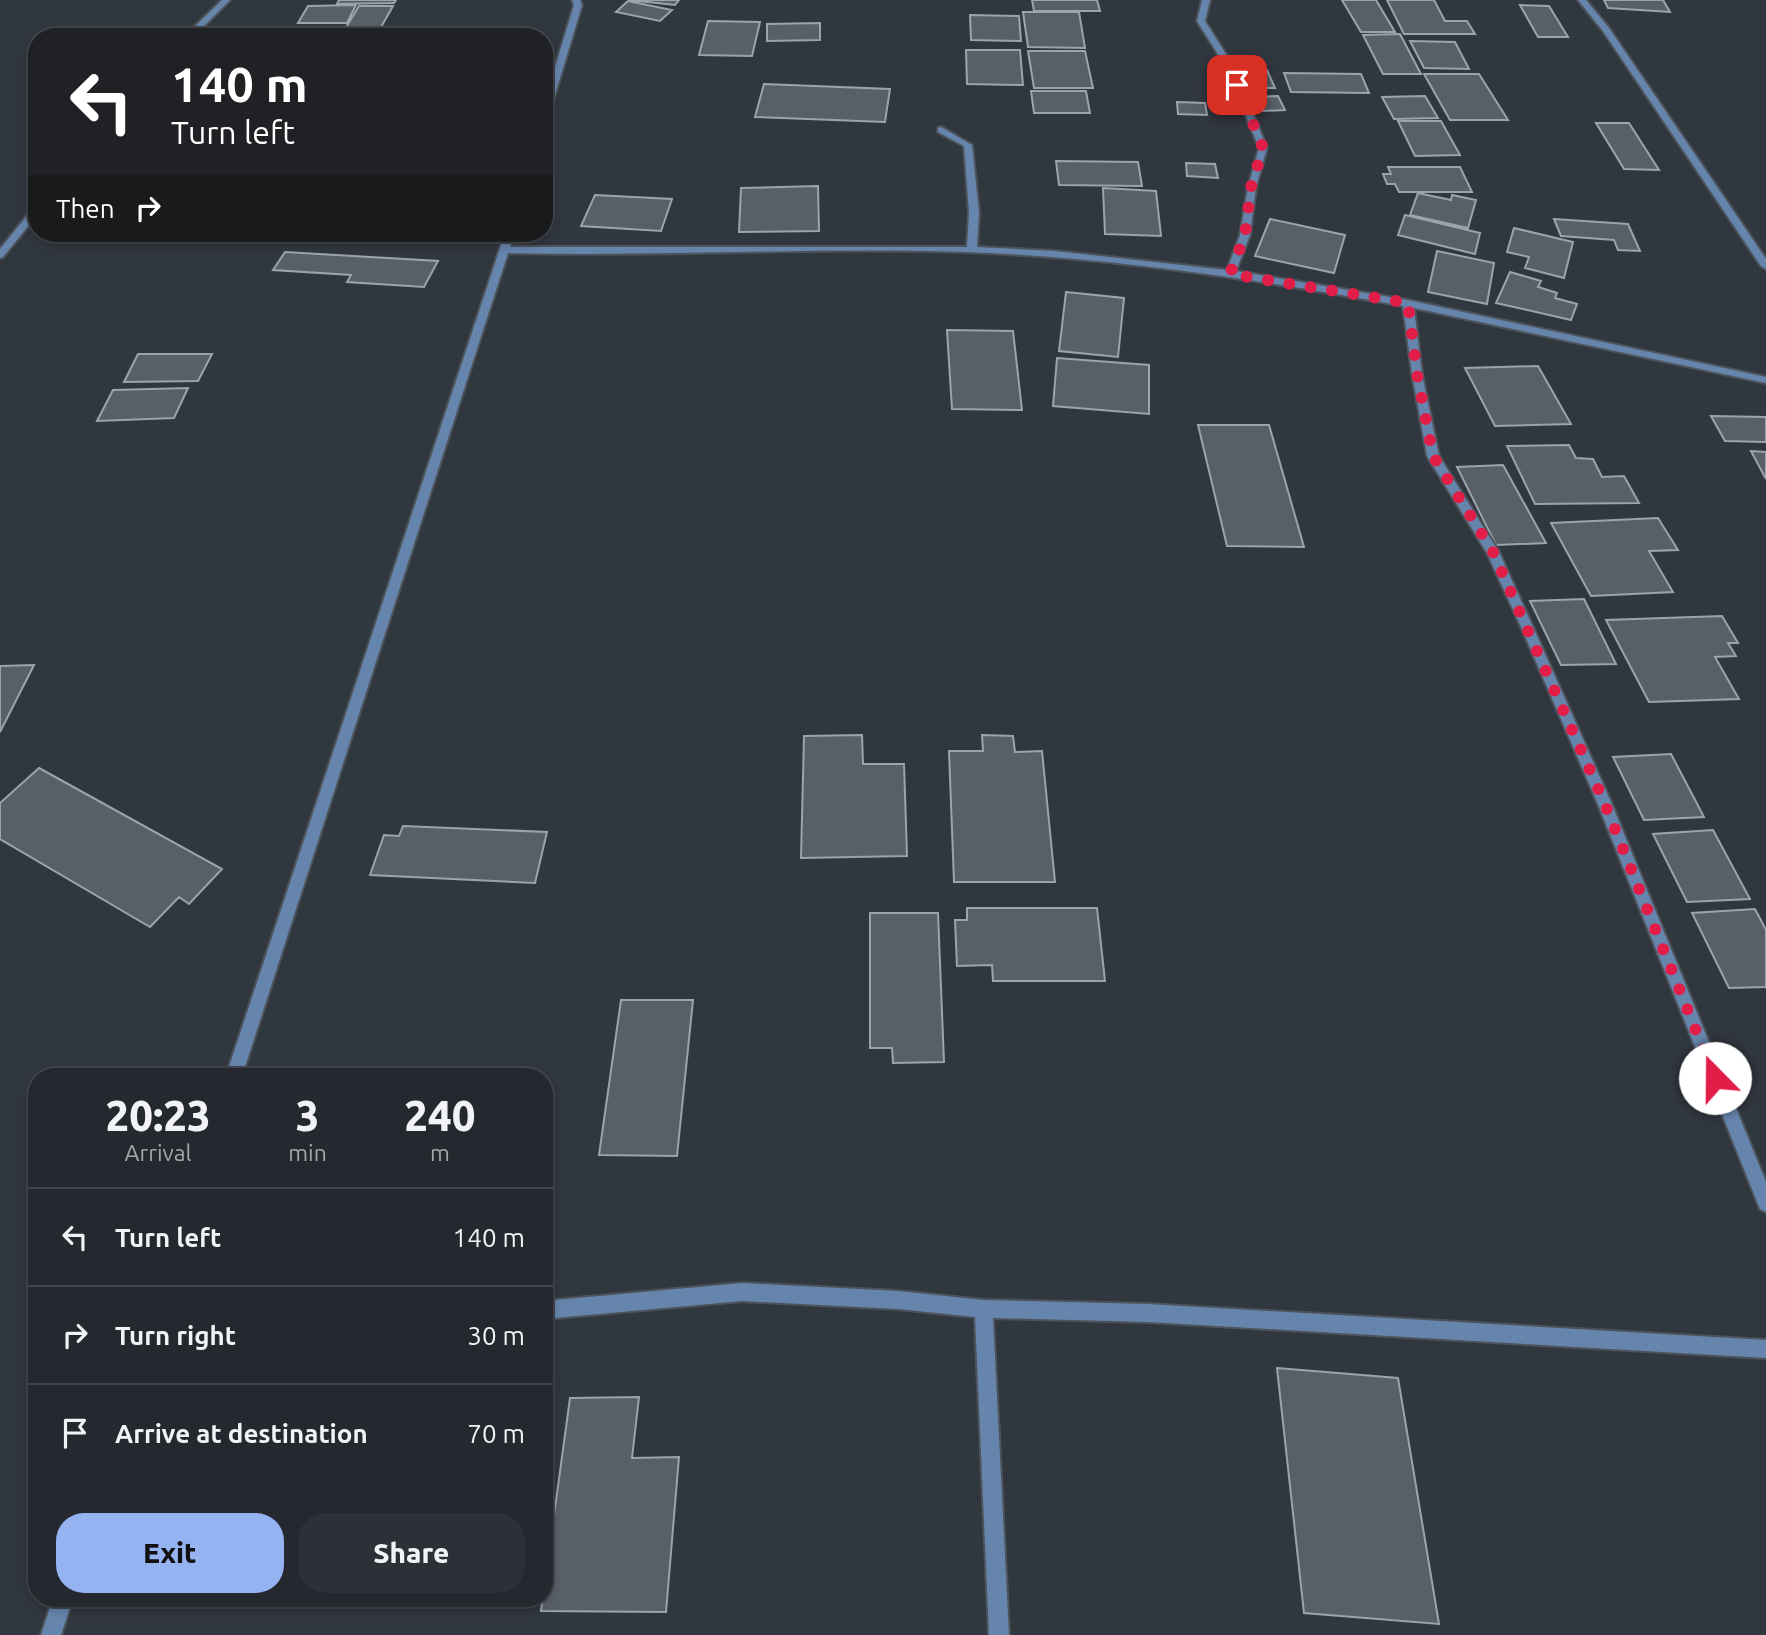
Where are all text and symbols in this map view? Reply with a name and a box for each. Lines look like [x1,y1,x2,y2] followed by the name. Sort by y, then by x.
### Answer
[1207,55,1267,115] pin
[56,56,147,147] icon: left
[171,56,308,111] text: 140 m
[1218,66,1256,104] icon: arrive
[171,114,295,150] text: Turn left
[129,189,167,227] icon: right
[56,194,115,223] text: Then
[1678,1041,1752,1115] position arrow
[106,1092,211,1139] text: 20:23
[296,1092,319,1139] text: 3
[404,1092,475,1139] text: 240
[125,1140,192,1165] text: Arrival
[288,1140,327,1165] text: min
[430,1140,450,1165] text: m
[56,1218,94,1256] icon: left
[115,1223,221,1252] text: Turn left
[453,1223,525,1252] text: 140 m
[56,1316,94,1354] icon: right
[115,1321,236,1350] text: Turn right
[467,1321,525,1350] text: 30 m
[56,1414,94,1452] icon: arrive
[115,1419,368,1448] text: Arrive at destination
[467,1419,525,1448] text: 70 m
[56,1513,284,1593] button: Exit
[298,1513,525,1593] button: Share

